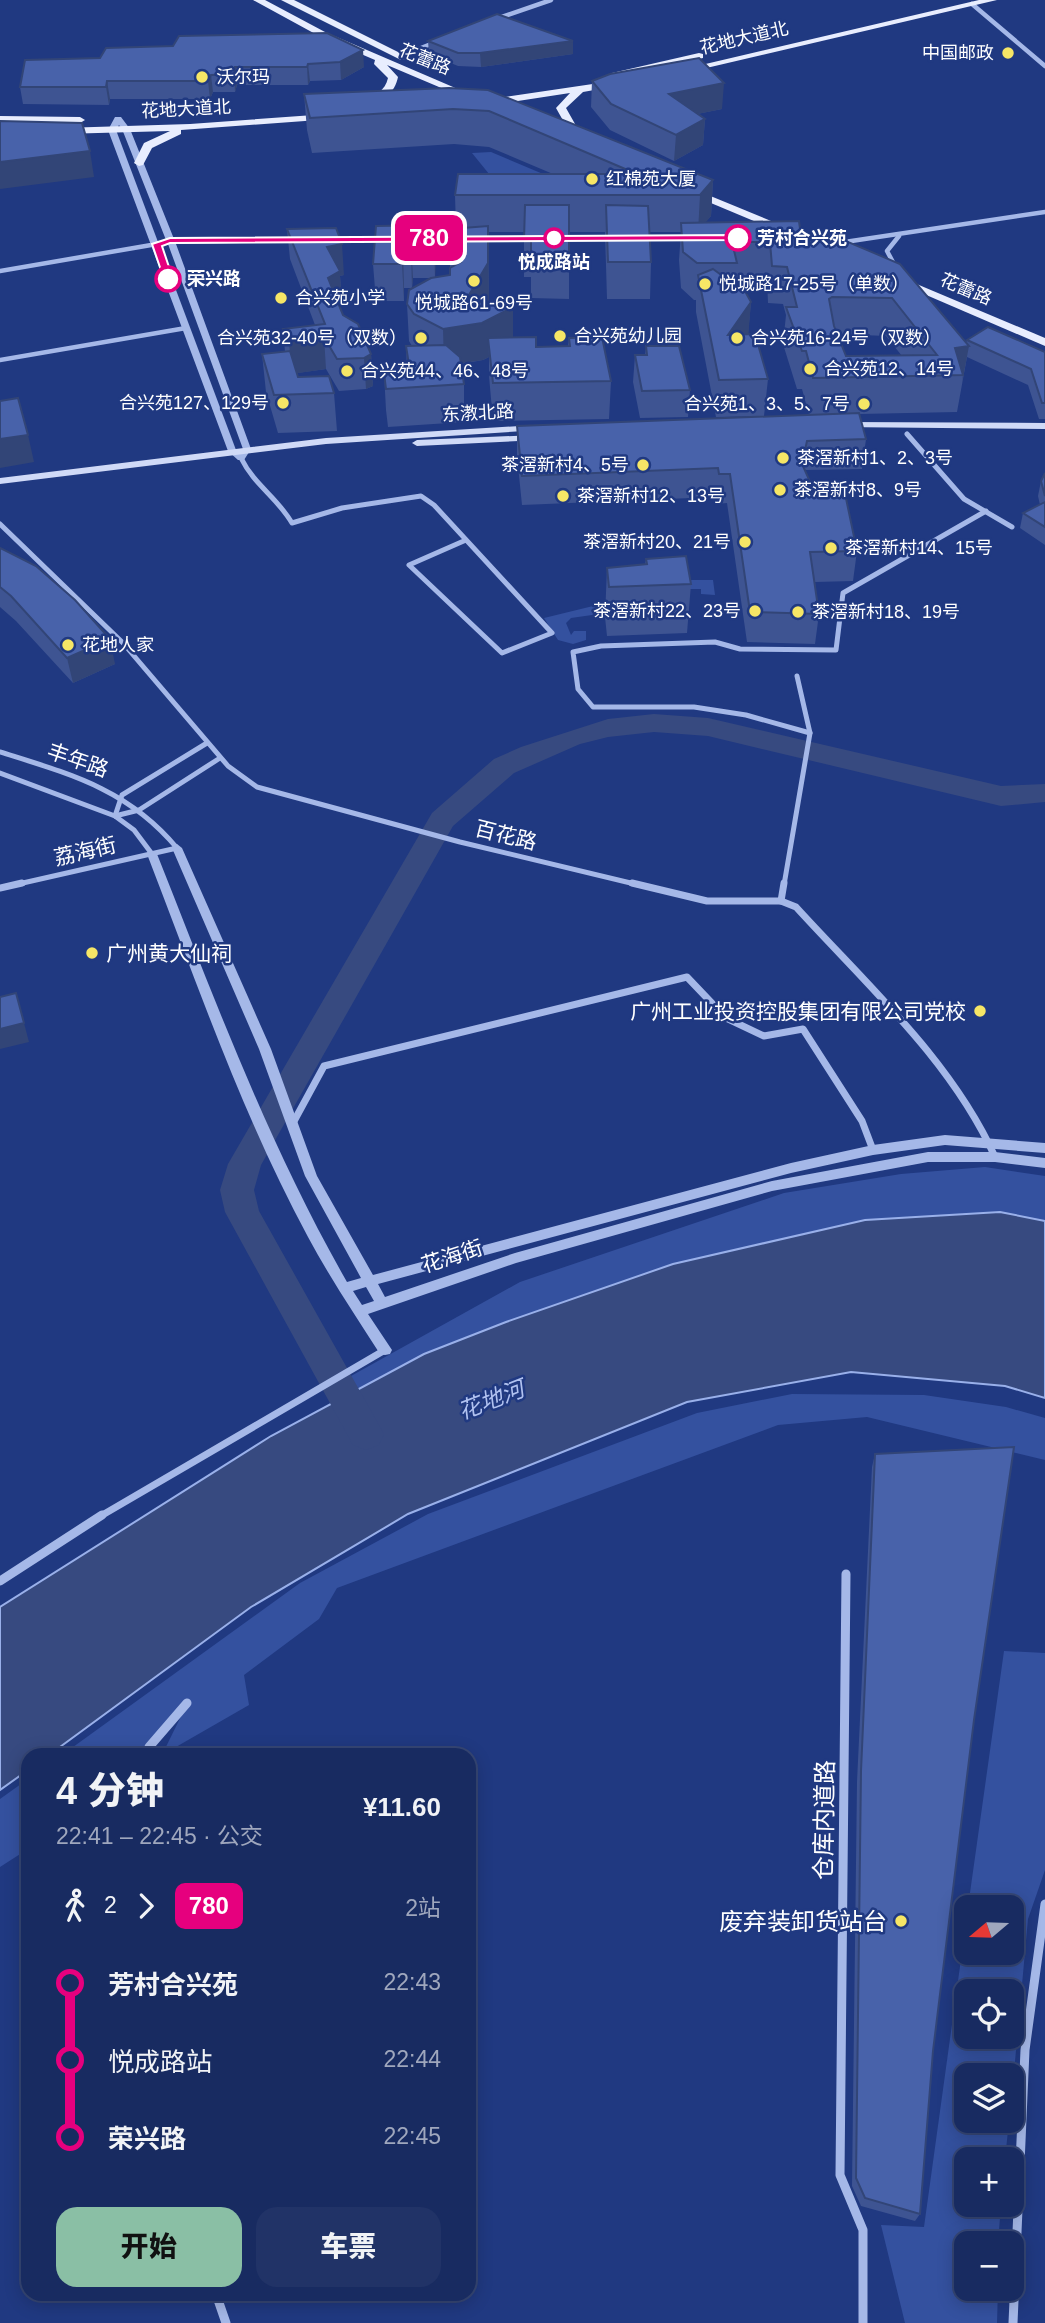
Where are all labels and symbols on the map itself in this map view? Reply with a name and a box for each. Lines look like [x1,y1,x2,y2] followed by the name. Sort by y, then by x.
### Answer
[698,18,790,58] street label: 花地大道北
[396,40,454,78] street label: 花蕾路
[922,43,994,63] place label: 中国邮政
[1000,45,1016,61] marker: 中国邮政
[216,67,270,87] place label: 沃尔玛
[194,69,210,85] marker: 沃尔玛
[141,97,231,121] street label: 花地大道北
[606,169,696,189] place label: 红棉苑大厦
[584,171,600,187] marker: 红棉苑大厦
[389,215,469,261] line badge: 780
[725,225,751,251] marker: 芳村合兴苑
[544,228,564,248] marker: 悦成路站
[757,228,847,248] place label: 芳村合兴苑
[518,252,590,272] place label: 悦成路站
[155,266,181,292] marker: 荣兴路
[187,269,241,289] place label: 荣兴路
[937,269,995,309] street label: 花蕾路
[466,273,482,289] marker: 悦城路61-69号
[719,274,909,294] place label: 悦城路17-25号（单数）
[697,276,713,292] marker: 悦城路17-25号（单数）
[295,288,385,308] place label: 合兴苑小学
[273,290,289,306] marker: 合兴苑小学
[415,293,533,313] place label: 悦城路61-69号
[574,326,682,346] place label: 合兴苑幼儿园
[217,328,407,348] place label: 合兴苑32-40号（双数）
[552,328,568,344] marker: 合兴苑幼儿园
[751,328,941,348] place label: 合兴苑16-24号（双数）
[413,330,429,346] marker: 合兴苑32-40号（双数）
[729,330,745,346] marker: 合兴苑16-24号（双数）
[824,359,954,379] place label: 合兴苑12、14号
[361,361,529,381] place label: 合兴苑44、46、48号
[802,361,818,377] marker: 合兴苑12、14号
[339,363,355,379] marker: 合兴苑44、46、48号
[119,393,269,413] place label: 合兴苑127、129号
[684,394,850,414] place label: 合兴苑1、3、5、7号
[275,395,291,411] marker: 合兴苑127、129号
[856,396,872,412] marker: 合兴苑1、3、5、7号
[442,401,514,425] street label: 东漖北路
[797,448,953,468] place label: 茶滘新村1、2、3号
[775,450,791,466] marker: 茶滘新村1、2、3号
[501,455,629,475] place label: 茶滘新村4、5号
[635,457,651,473] marker: 茶滘新村4、5号
[794,480,922,500] place label: 茶滘新村8、9号
[772,482,788,498] marker: 茶滘新村8、9号
[577,486,725,506] place label: 茶滘新村12、13号
[555,488,571,504] marker: 茶滘新村12、13号
[583,532,731,552] place label: 茶滘新村20、21号
[737,534,753,550] marker: 茶滘新村20、21号
[845,538,993,558] place label: 茶滘新村14、15号
[823,540,839,556] marker: 茶滘新村14、15号
[593,601,741,621] place label: 茶滘新村22、23号
[812,602,960,622] place label: 茶滘新村18、19号
[747,603,763,619] marker: 茶滘新村22、23号
[790,604,806,620] marker: 茶滘新村18、19号
[82,635,154,655] place label: 花地人家
[60,637,76,653] marker: 花地人家
[44,739,112,781] street label: 丰年路
[473,816,539,854] street label: 百花路
[52,833,118,869] street label: 荔海街
[106,942,232,965] place label: 广州黄大仙祠
[84,945,100,961] marker: 广州黄大仙祠
[630,1000,966,1023] place label: 广州工业投资控股集团有限公司党校
[972,1003,988,1019] marker: 广州工业投资控股集团有限公司党校
[418,1235,486,1277] street label: 花海街
[454,1374,532,1425] water label: 花地河
[809,1760,839,1880] street label: 仓库内道路
[954,1895,1024,1965] north arrow
[719,1908,887,1935] place label: 废弃装卸货站台
[893,1913,909,1929] marker: 废弃装卸货站台

